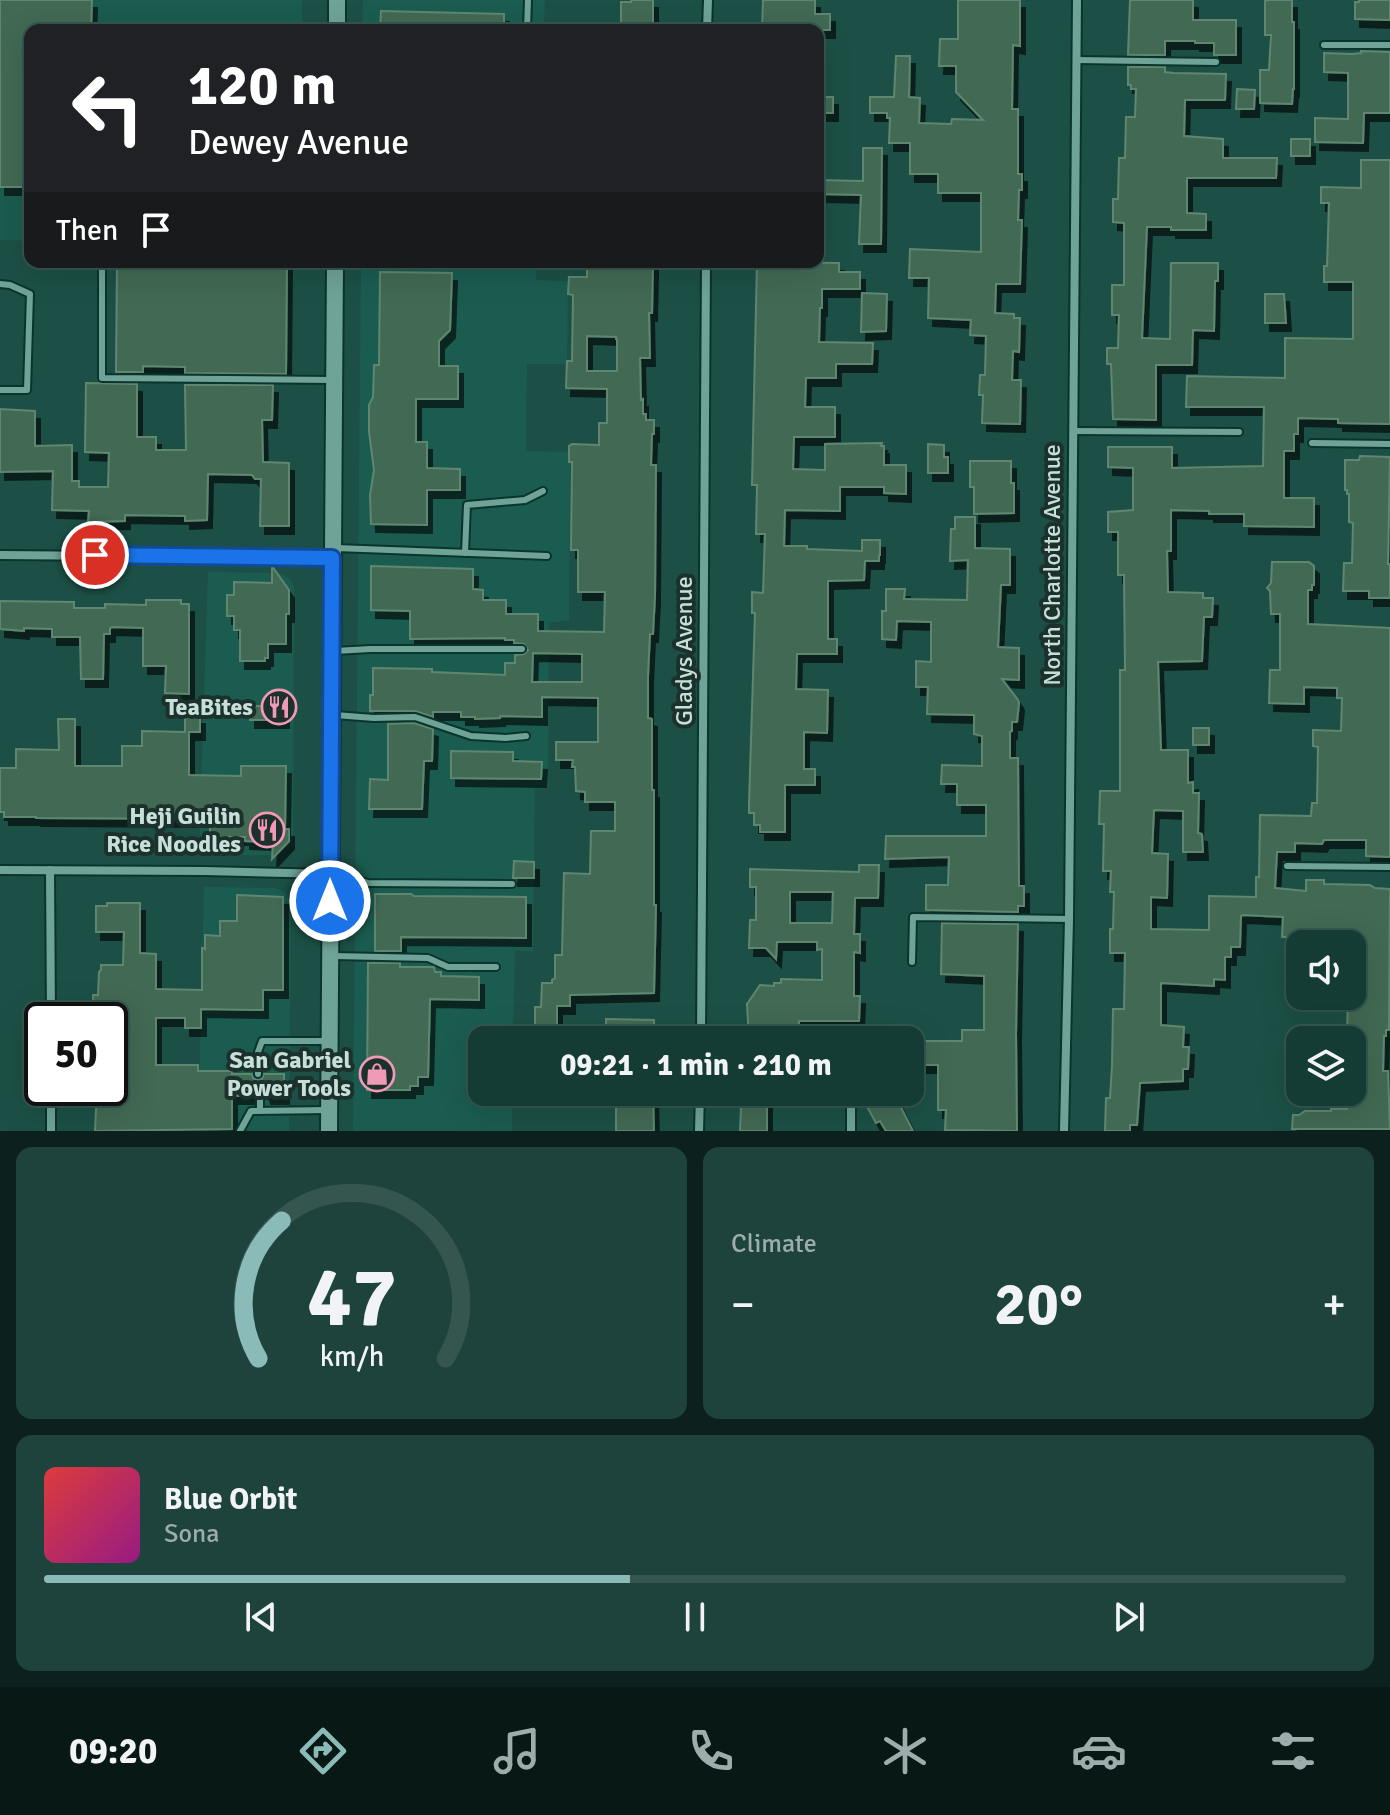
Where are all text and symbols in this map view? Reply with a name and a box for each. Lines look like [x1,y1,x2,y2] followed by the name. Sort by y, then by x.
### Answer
[188,51,336,120] text: 120 m
[56,56,160,160] icon: left
[188,120,409,165] text: Dewey Avenue
[134,208,178,252] icon: arrive
[56,212,118,249] text: Then
[1037,444,1067,686] street label: North Charlotte Avenue
[61,521,129,589] pin
[73,533,117,577] icon: arrive
[669,576,699,726] street label: Gladys Avenue
[260,688,298,726] restaurant icon: TeaBites
[165,692,253,722] place label: TeaBites
[106,801,241,859] place label: Heji Guilin Rice Noodles
[248,811,286,849] restaurant icon: Heji Guilin Rice Noodles
[288,859,372,943] position arrow
[1286,930,1366,1106] map controls
[1286,930,1366,1010] button: sound
[24,1002,128,1106] speed limit sign: 50
[1286,1026,1366,1106] button: layers
[227,1045,351,1103] place label: San Gabriel Power Tools
[560,1047,832,1084] text: 09:21 · 1 min · 210 m
[358,1055,396,1093] shop icon: San Gabriel Power Tools
[731,1228,817,1260] text: Climate
[307,1247,396,1349] text: 47
[994,1268,1083,1342] text: 20°
[731,1278,755,1332] text: −
[1322,1278,1346,1332] text: +
[319,1339,384,1374] text: km/h
[164,1481,297,1518] text: Blue Orbit
[164,1518,219,1550] text: Sona
[239,1595,283,1639] icon: previous
[673,1595,717,1639] icon: pause
[1107,1595,1151,1639] icon: next
[295,1723,351,1779] icon: directions
[489,1723,545,1779] icon: music
[683,1723,739,1779] icon: phone
[877,1723,933,1779] icon: climate
[1071,1723,1127,1779] icon: car
[1265,1723,1321,1779] icon: filters
[69,1729,157,1774] text: 09:20

